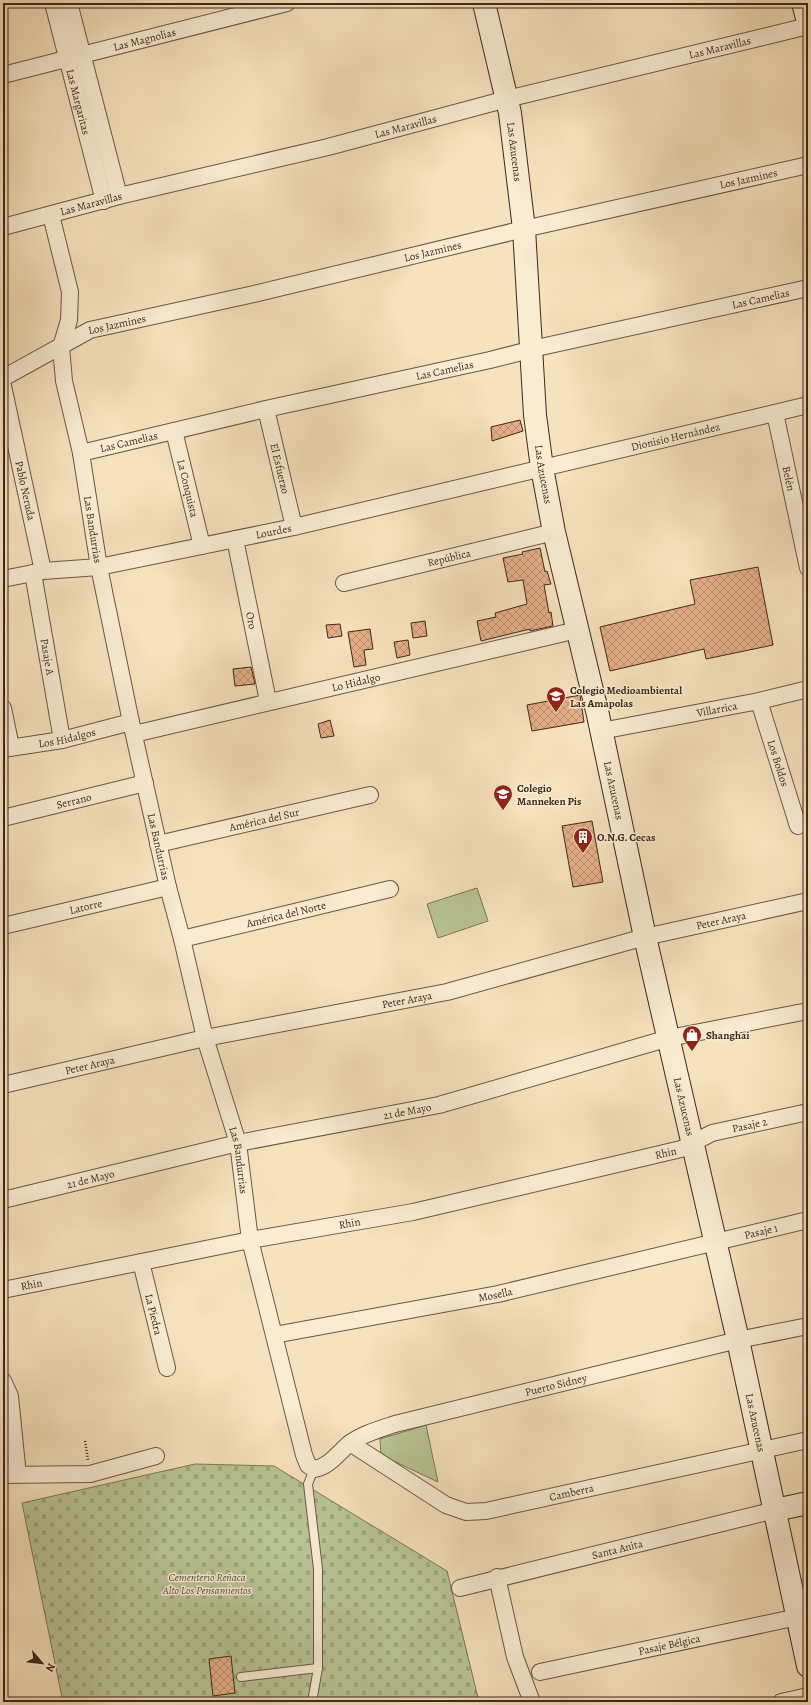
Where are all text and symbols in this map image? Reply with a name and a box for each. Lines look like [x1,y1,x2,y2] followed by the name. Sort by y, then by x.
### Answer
[112,24,177,54] street label: Las Magnolias
[687,33,752,62] street label: Las Maravillas
[63,67,94,136] street label: Las Margaritas
[373,111,438,142] street label: Las Maravillas
[504,121,526,182] street label: Las Azucenas
[718,165,779,192] street label: Los Jazmines
[58,188,123,219] street label: Las Maravillas
[402,237,463,265] street label: Los Jazmines
[730,285,791,312] street label: Las Camelias
[87,310,147,338] street label: Los Jazmines
[414,356,475,384] street label: Las Camelias
[629,419,721,454] street label: Dionisio Hernández
[98,428,159,456] street label: Las Camelias
[267,441,293,496] street label: El Esfuerzo
[531,444,556,505] street label: Las Azucenas
[174,458,202,520] street label: La Conquista
[12,459,40,523] street label: Pablo Neruda
[779,465,799,492] street label: Belén
[80,495,106,564] street label: Las Bandurrias
[254,520,293,542] street label: Lourdes
[426,545,473,570] street label: República
[242,610,261,631] street label: Oro
[37,637,58,677] street label: Pasaje A
[330,669,382,695] street label: Lo Hidalgo
[570,683,682,711] place label: Colegio Medioambiental Las Amapolas
[545,685,567,713] school or university icon: Colegio Medioambiental Las Amapolas
[694,698,739,720] street label: Villarrica
[37,724,97,751] street label: Los Hidalgos
[764,738,793,788] street label: Los Boldos
[600,760,627,821] street label: Las Azucenas
[517,781,582,809] place label: Colegio Manneken Pis
[492,783,514,811] school or university icon: Colegio Manneken Pis
[55,789,93,812] street label: Serrano
[227,804,301,835] street label: América del Sur
[144,812,174,881] street label: Las Bandurrias
[572,826,594,854] building icon: O.N.G. Cecas
[597,830,656,845] place label: O.N.G. Cecas
[68,895,104,918] street label: Latorre
[244,897,327,931] street label: América del Norte
[695,907,748,933] street label: Peter Araya
[381,987,434,1012] street label: Peter Araya
[681,1024,703,1052] shop icon: Shanghai
[706,1028,749,1043] place label: Shanghai
[63,1052,117,1078] street label: Peter Araya
[670,1076,698,1137] street label: Las Azucenas
[382,1099,433,1123] street label: 21 de Mayo
[730,1114,769,1136] street label: Pasaje 2
[226,1125,252,1195] street label: Las Bandurrias
[653,1143,678,1162] street label: Rhin
[65,1166,116,1192] street label: 21 de Mayo
[338,1214,361,1232] street label: Rhin
[743,1220,779,1243] street label: Pasaje 1
[19,1275,44,1294] street label: Rhin
[477,1283,515,1305] street label: Mosella
[142,1292,166,1338] street label: La Piedra
[523,1370,588,1399] street label: Puerto Sidney
[742,1392,769,1453] street label: Las Azucenas
[548,1480,596,1504] street label: Camberra
[590,1535,645,1563] street label: Santa Anita
[162,1570,252,1598] park label: Cementerio Reñaca Alto Los Pensamientos
[637,1630,702,1658] street label: Pasaje Bélgica
[22,1643,62,1683] north arrow
[42,1660,59,1675] text: N

